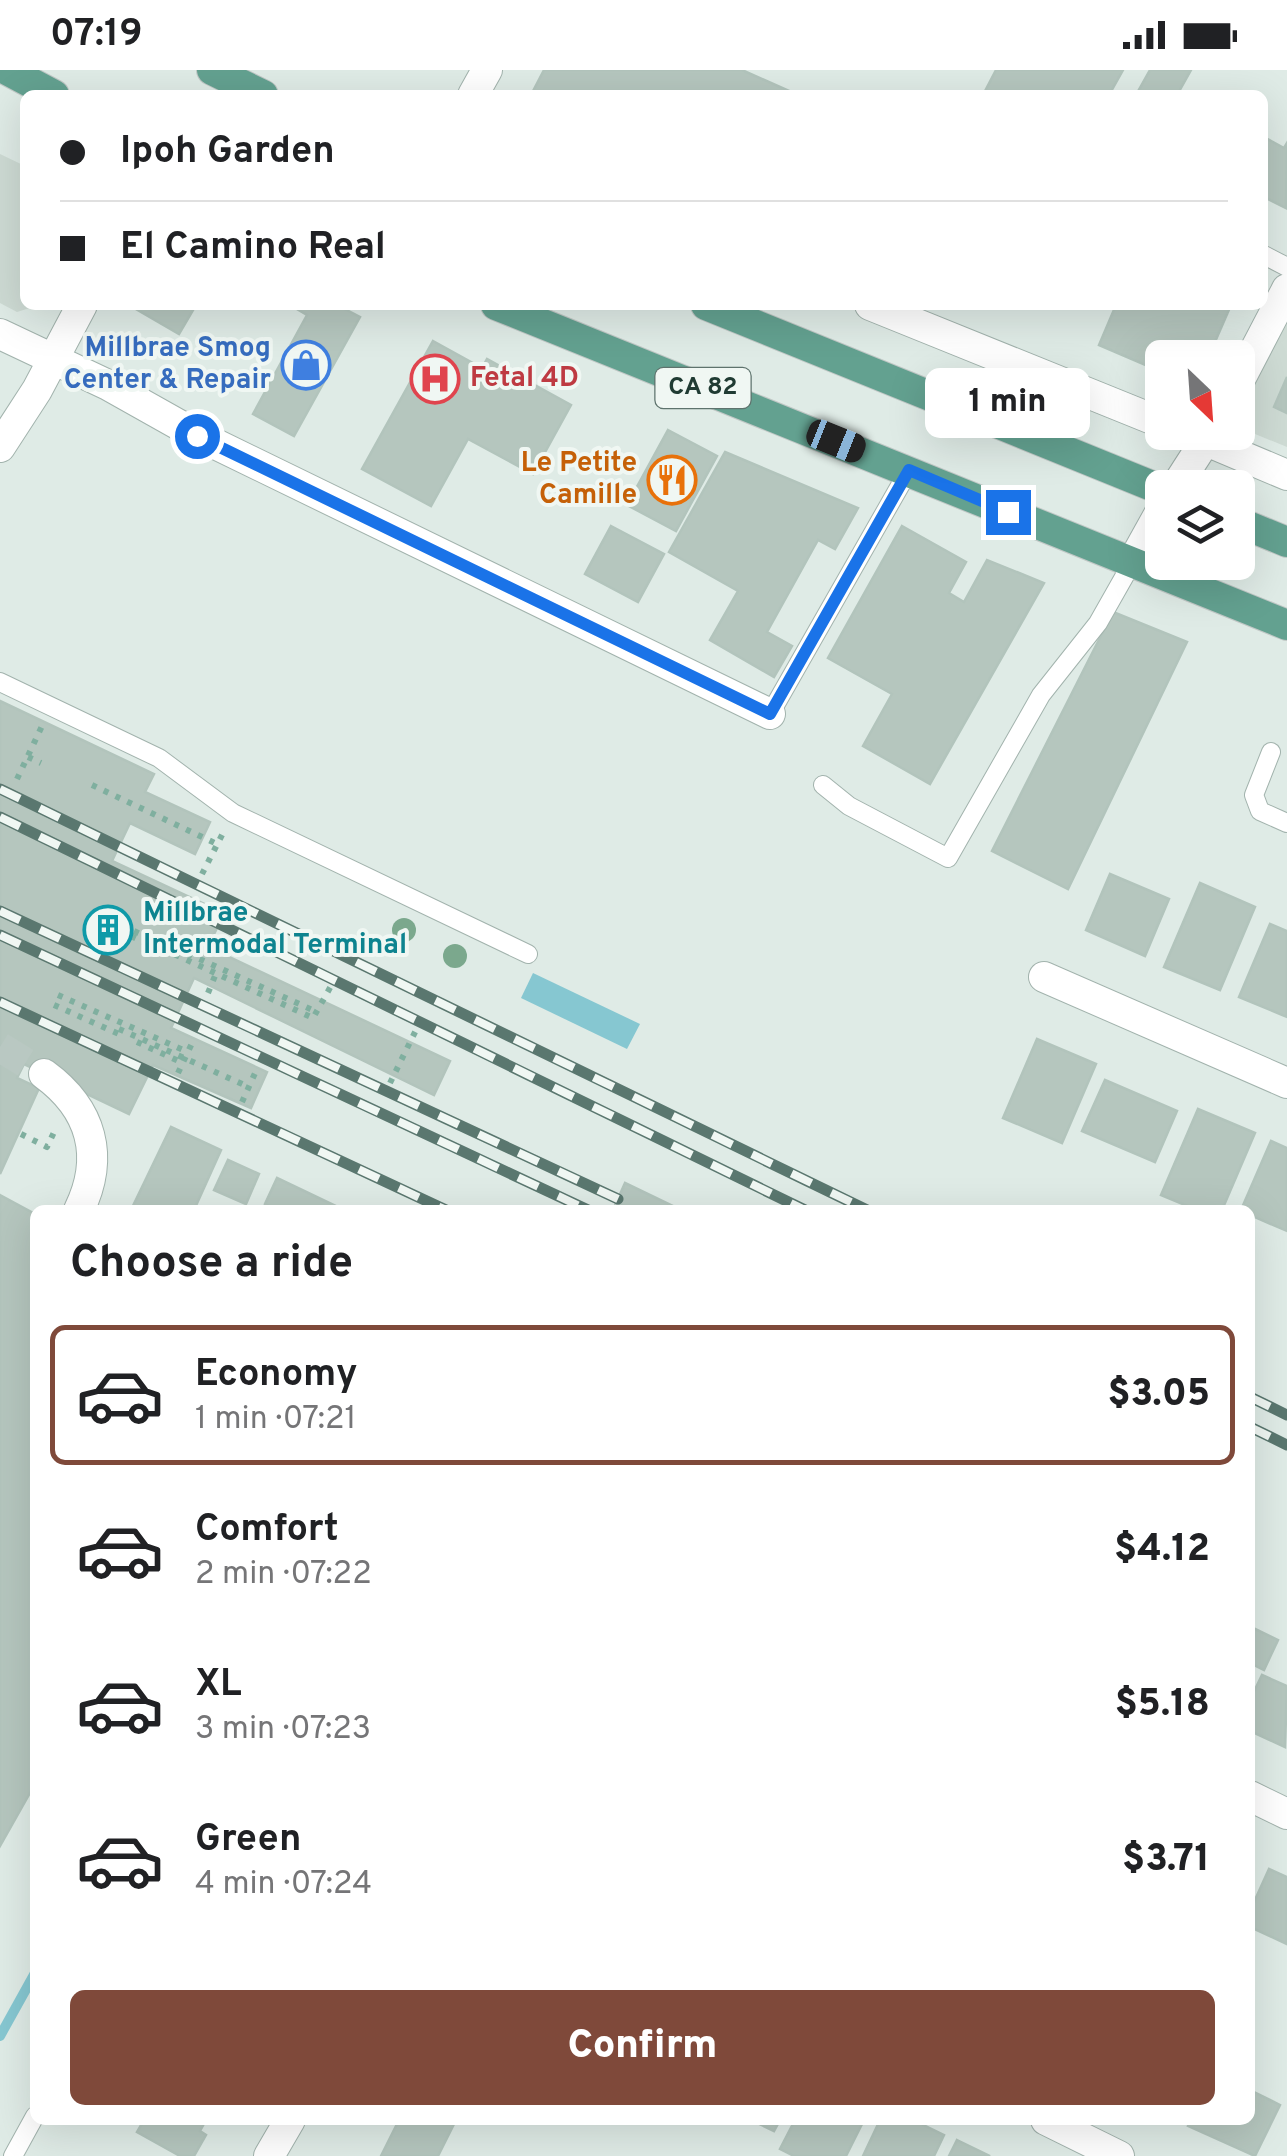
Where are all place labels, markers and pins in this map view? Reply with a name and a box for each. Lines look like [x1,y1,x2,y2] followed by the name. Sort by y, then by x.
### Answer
[64,331,271,399] place label: Millbrae Smog Center & Repair
[280,339,332,391] shop icon: Millbrae Smog Center & Repair
[409,353,461,405] hospital icon: Fetal 4D
[470,361,579,397] place label: Fetal 4D
[521,446,637,514] place label: Le Petite Camille
[646,454,698,506] restaurant icon: Le Petite Camille
[143,896,407,964] place label: Millbrae Intermodal Terminal
[82,904,134,956] building icon: Millbrae Intermodal Terminal

